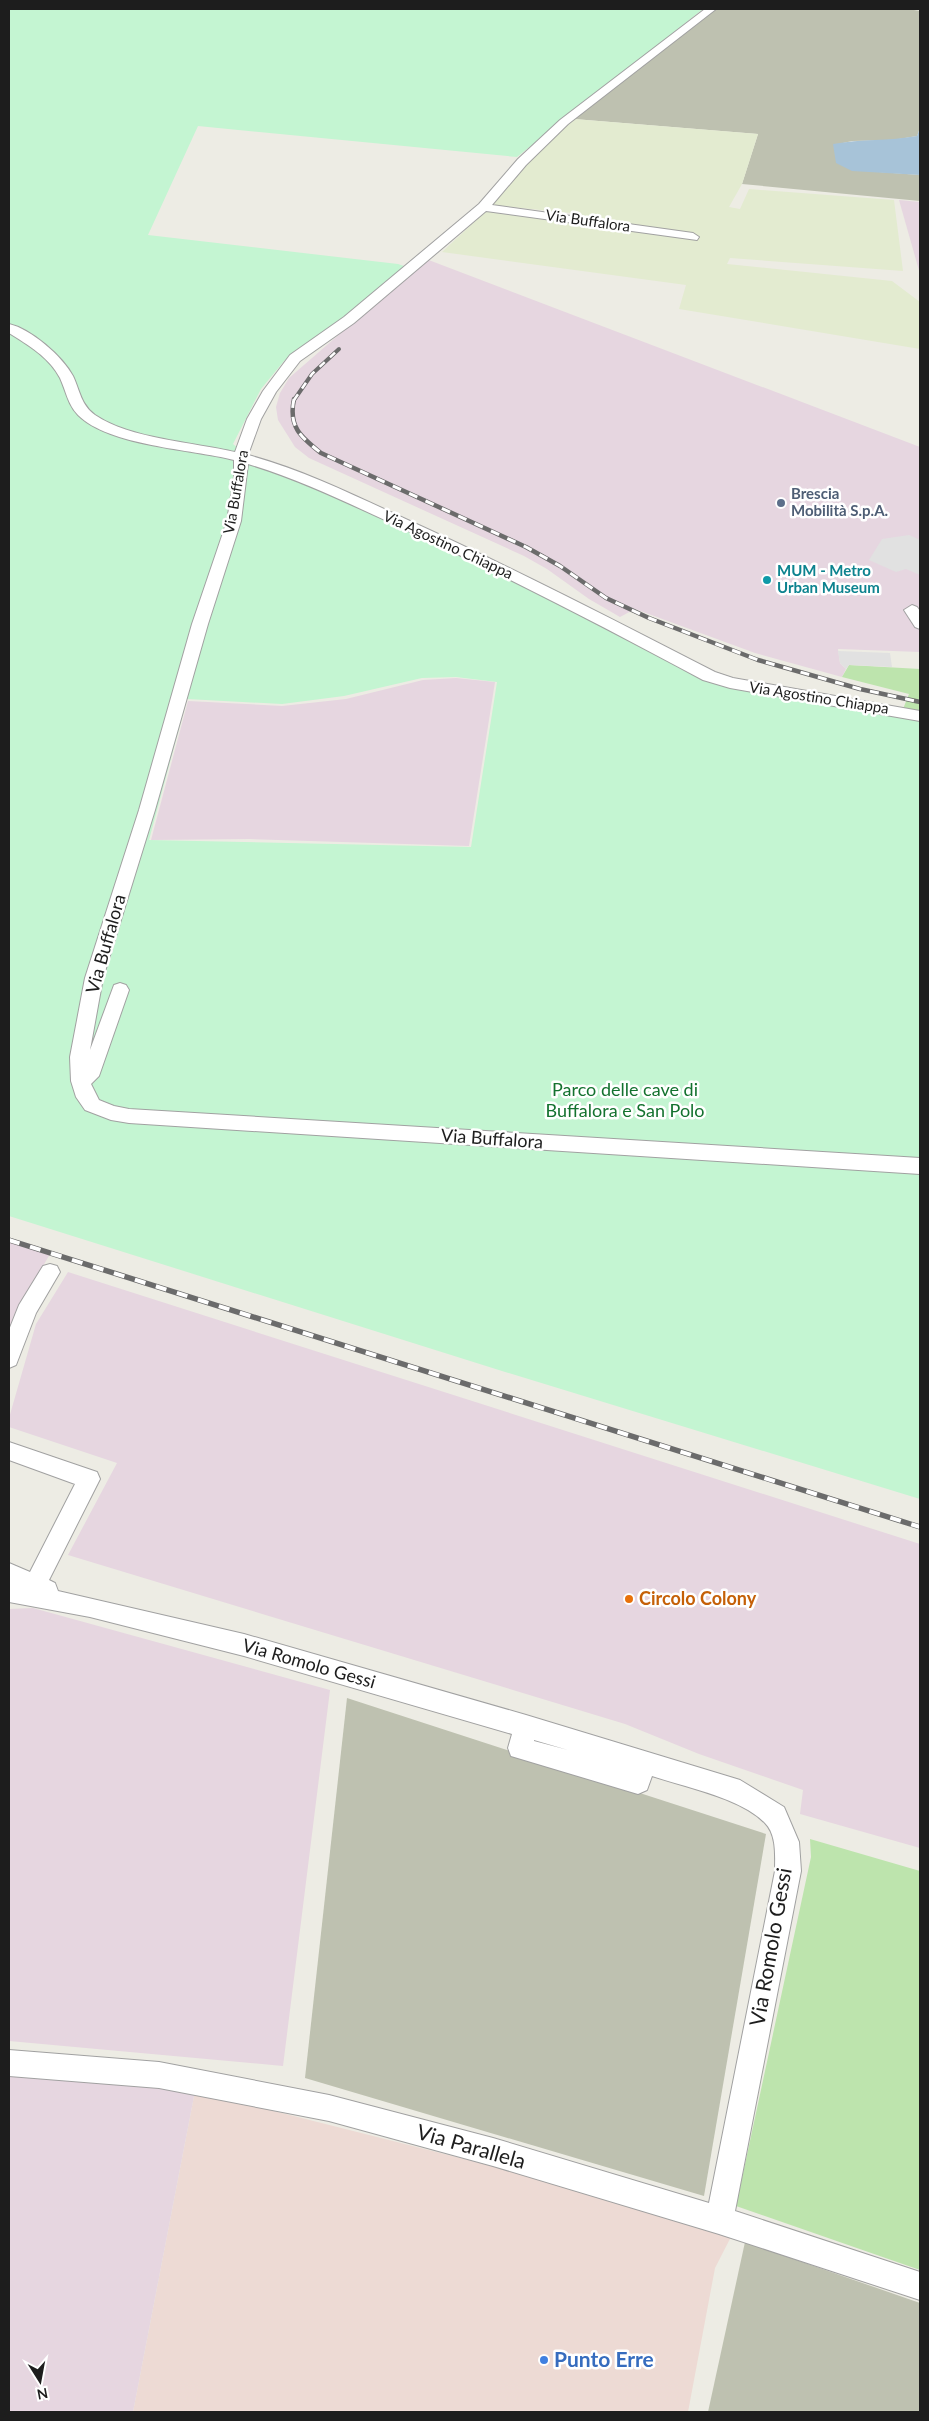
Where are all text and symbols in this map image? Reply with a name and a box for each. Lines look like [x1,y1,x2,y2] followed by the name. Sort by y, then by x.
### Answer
[545,205,632,235] street label: Via Buffalora
[219,448,251,535] street label: Via Buffalora
[791,484,888,519] place label: Brescia Mobilità S.p.A.
[775,497,787,509] marker: Brescia Mobilità S.p.A.
[381,506,516,582] street label: Via Agostino Chiappa
[777,561,880,596] place label: MUM - Metro Urban Museum
[761,574,773,586] marker: MUM - Metro Urban Museum
[748,677,890,717] street label: Via Agostino Chiappa
[80,892,130,996] street label: Via Buffalora
[545,1078,705,1121] park label: Parco delle cave di Buffalora e San Polo
[440,1123,544,1153] street label: Via Buffalora
[639,1587,757,1609] place label: Circolo Colony
[623,1593,635,1605] marker: Circolo Colony
[240,1634,378,1693] street label: Via Romolo Gessi
[743,1866,796,2028] street label: Via Romolo Gessi
[414,2118,529,2173] street label: Via Parallela
[554,2346,654,2371] place label: Punto Erre
[538,2354,550,2366] marker: Punto Erre
[15,2356,65,2406] north arrow
[36,2385,49,2404] text: N

